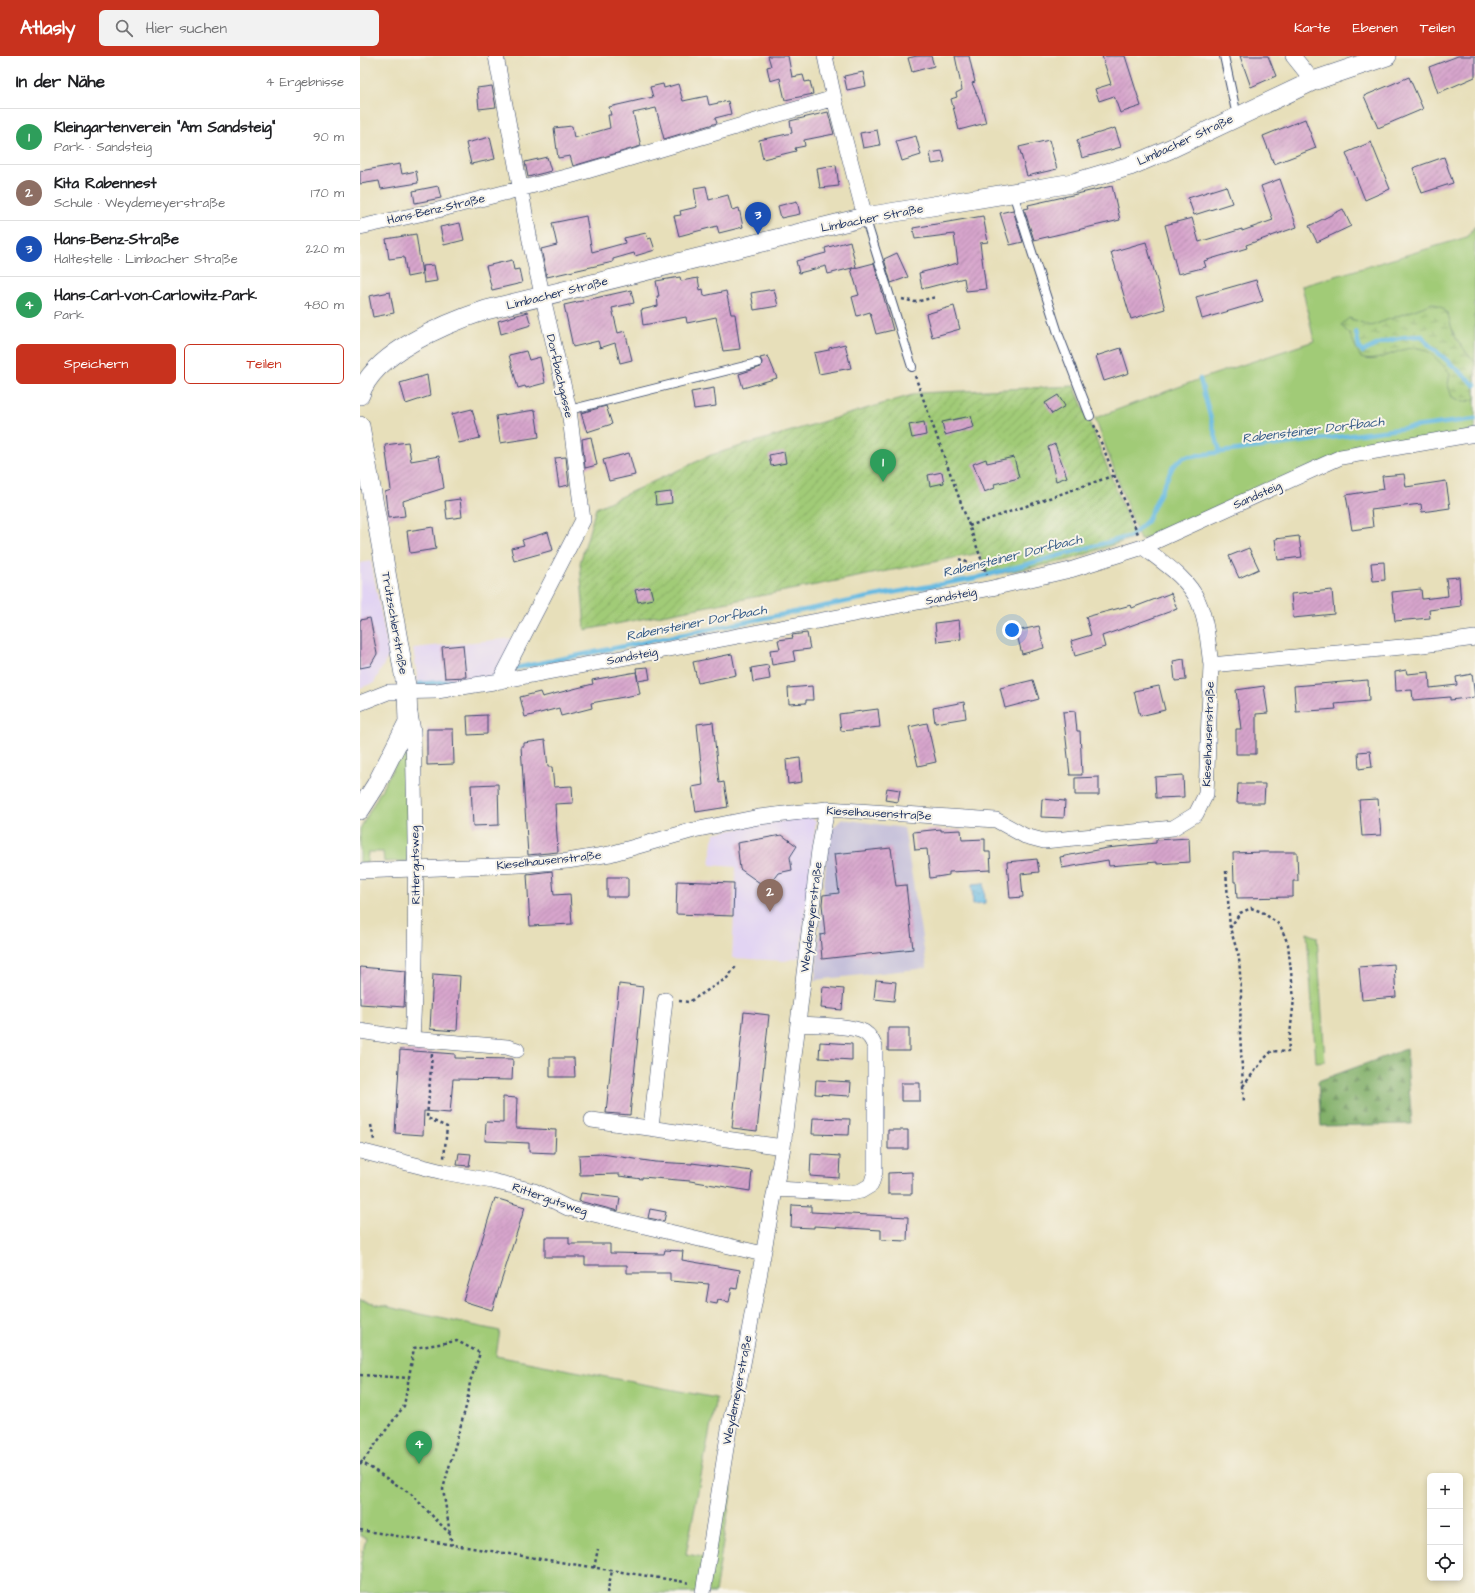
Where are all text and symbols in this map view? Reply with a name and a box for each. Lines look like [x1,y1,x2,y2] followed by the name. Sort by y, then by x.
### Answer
[99,10,379,46] search box
[20,15,75,42] text: Atlasly
[113,17,135,39] icon: search
[145,18,227,39] text: Hier suchen
[1294,18,1331,38] text: Karte
[1353,18,1398,38] text: Ebenen
[1420,18,1455,38] text: Teilen
[16,70,105,94] text: In der Nähe
[265,73,344,91] text: 4 Ergebnisse
[1134,111,1236,170] street label: Limbacher Straße
[54,117,275,138] text: Kleingartenverein "Am Sandsteig"
[28,128,30,146] text: 1
[313,128,344,146] text: 90 m
[54,138,152,156] text: Park · Sandsteig
[54,173,157,194] text: Kita Rabennest
[25,184,33,202] text: 2
[311,184,344,202] text: 170 m
[385,190,487,229] street label: Hans-Benz-Straße
[54,194,225,212] text: Schule · Weydemeyerstraße
[819,200,925,237] street label: Limbacher Straße
[745,202,771,235] pin: 3
[54,229,179,250] text: Hans-Benz-Straße
[26,240,32,258] text: 3
[306,240,344,258] text: 220 m
[54,250,238,268] text: Haltestelle · Limbacher Straße
[505,273,610,314] street label: Limbacher Straße
[54,285,257,306] text: Hans-Carl-von-Carlowitz-Park
[25,296,33,314] text: 4
[303,296,344,314] text: 480 m
[54,306,84,324] text: Park
[541,333,578,420] street label: Dorfbachgasse
[16,344,176,384] button: Speichern
[184,344,344,384] button: Teilen
[1241,412,1386,448] water label: Rabensteiner Dorfbach
[870,449,896,482] pin: 1
[1230,477,1285,515] street label: Sandsteig
[941,530,1084,582] water label: Rabensteiner Dorfbach
[377,570,412,676] street label: Trützschlerstraße
[924,583,978,611] street label: Sandsteig
[624,600,768,645] water label: Rabensteiner Dorfbach
[1002,620,1022,640] your location
[605,643,659,671] street label: Sandsteig
[1198,681,1219,787] street label: Kieselhausenstraße
[826,802,932,825] street label: Kieselhausenstraße
[406,825,426,905] street label: Rittergutsweg
[496,846,603,874] street label: Kieselhausenstraße
[796,860,828,973] street label: Weydemeyerstraße
[757,879,783,912] pin: 2
[510,1179,590,1221] street label: Rittergutsweg
[719,1333,758,1446] street label: Weydemeyerstraße
[406,1431,432,1464] pin: 4
[1427,1473,1463,1581] map controls
[1427,1473,1463,1509] button: +
[1427,1509,1463,1545] button: −
[1427,1545,1463,1581] button: locate

